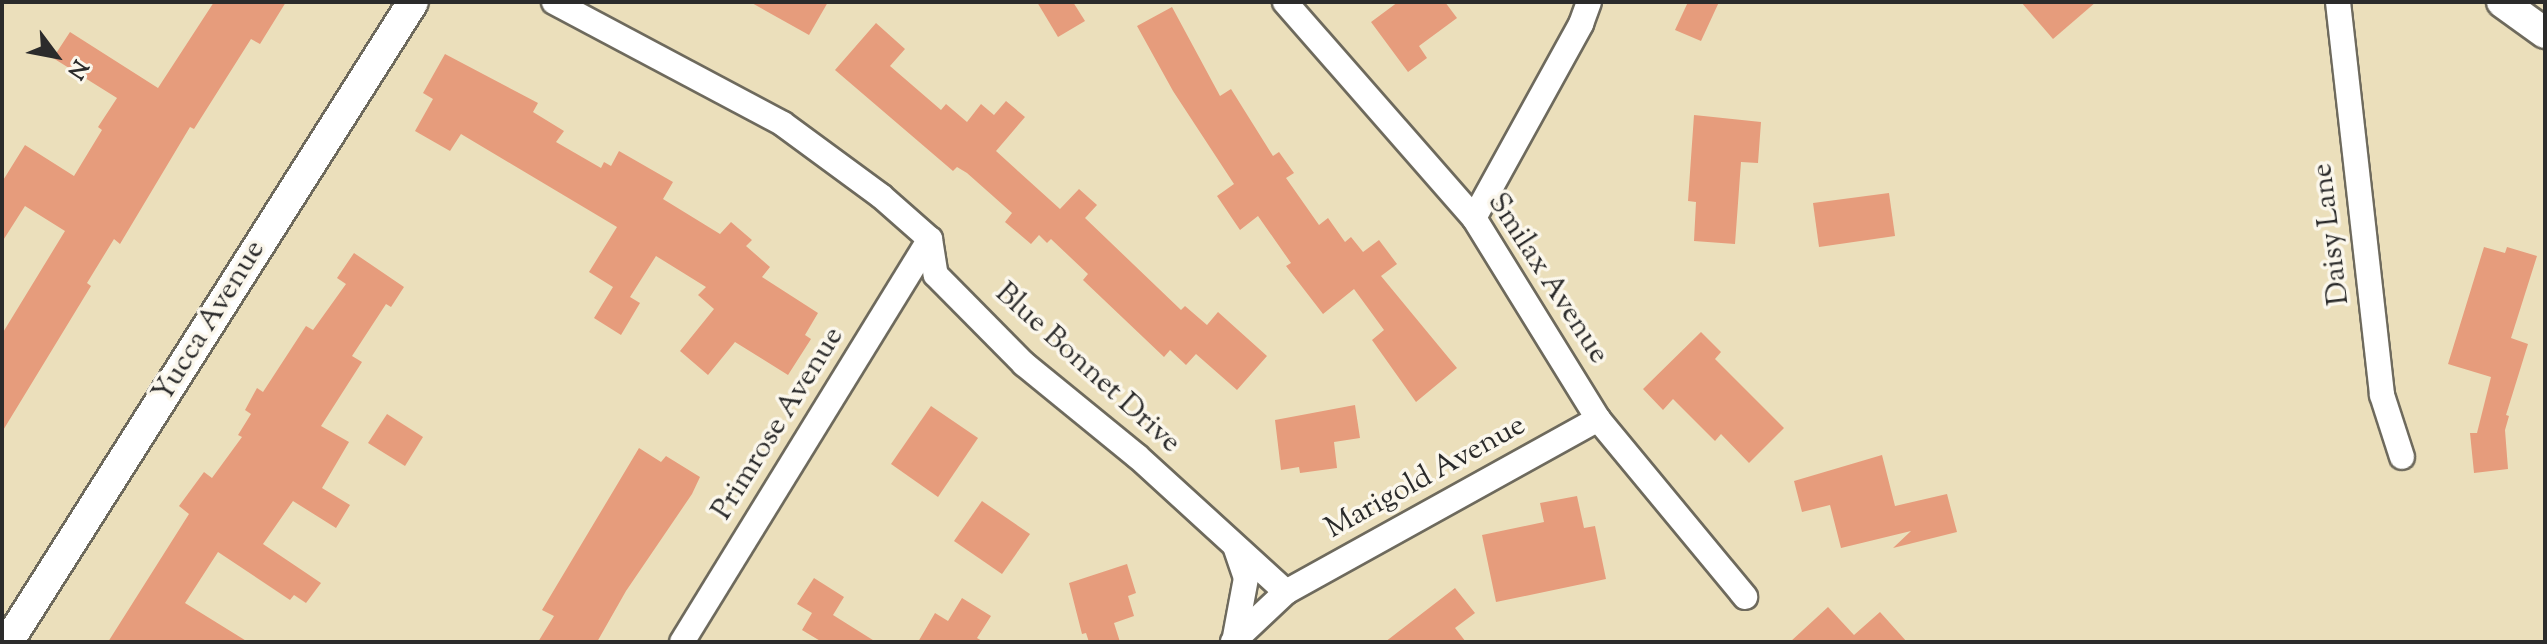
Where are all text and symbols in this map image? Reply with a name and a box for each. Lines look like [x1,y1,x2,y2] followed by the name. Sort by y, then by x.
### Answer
[16,16,96,96] north arrow
[58,53,95,85] text: N
[2305,161,2359,307] street label: Daisy Lane
[1478,187,1616,371] street label: Smilax Avenue
[146,234,274,410] street label: Yucca Avenue
[987,276,1187,462] street label: Blue Bonnet Drive
[705,321,853,527] street label: Primrose Avenue
[1320,408,1532,548] street label: Marigold Avenue

